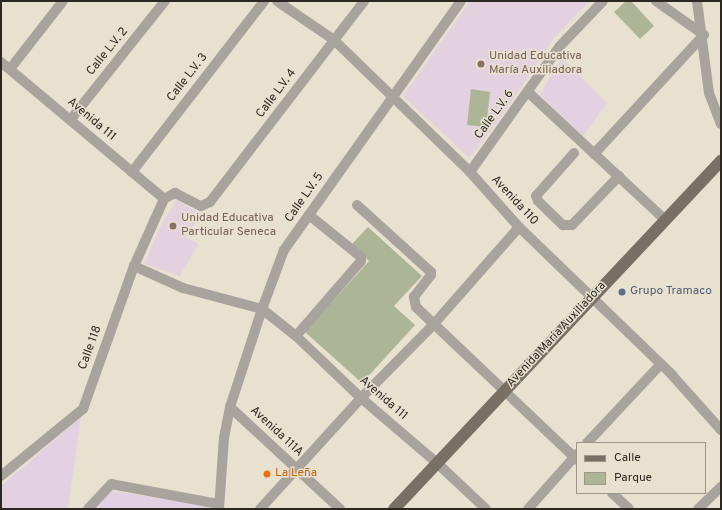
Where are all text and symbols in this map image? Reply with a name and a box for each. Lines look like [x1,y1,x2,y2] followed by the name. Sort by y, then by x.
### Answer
[84,25,132,79] street label: Calle L.V. 2
[489,50,583,78] place label: Unidad Educativa María Auxiliadora
[165,51,211,105] street label: Calle L.V. 3
[476,59,486,69] marker: Unidad Educativa María Auxiliadora
[254,67,300,121] street label: Calle L.V. 4
[472,88,518,142] street label: Calle L.V. 6
[64,95,118,145] street label: Avenida 111
[283,170,327,226] street label: Calle L.V. 5
[487,173,541,229] street label: Avenida 110
[181,212,276,240] place label: Unidad Educativa Particular Seneca
[168,221,178,231] marker: Unidad Educativa Particular Seneca
[504,279,610,391] street label: Avenida Maria Auxiliadora
[630,285,712,299] place label: Grupo Tramaco
[617,287,627,297] marker: Grupo Tramaco
[76,324,106,372] street label: Calle 118
[356,374,410,424] street label: Avenida 111
[247,404,305,460] street label: Avenida 111A
[576,442,706,494] legend
[614,450,641,466] text: Calle
[275,467,317,481] place label: La Leña
[262,469,272,479] marker: La Leña
[614,470,652,486] text: Parque

